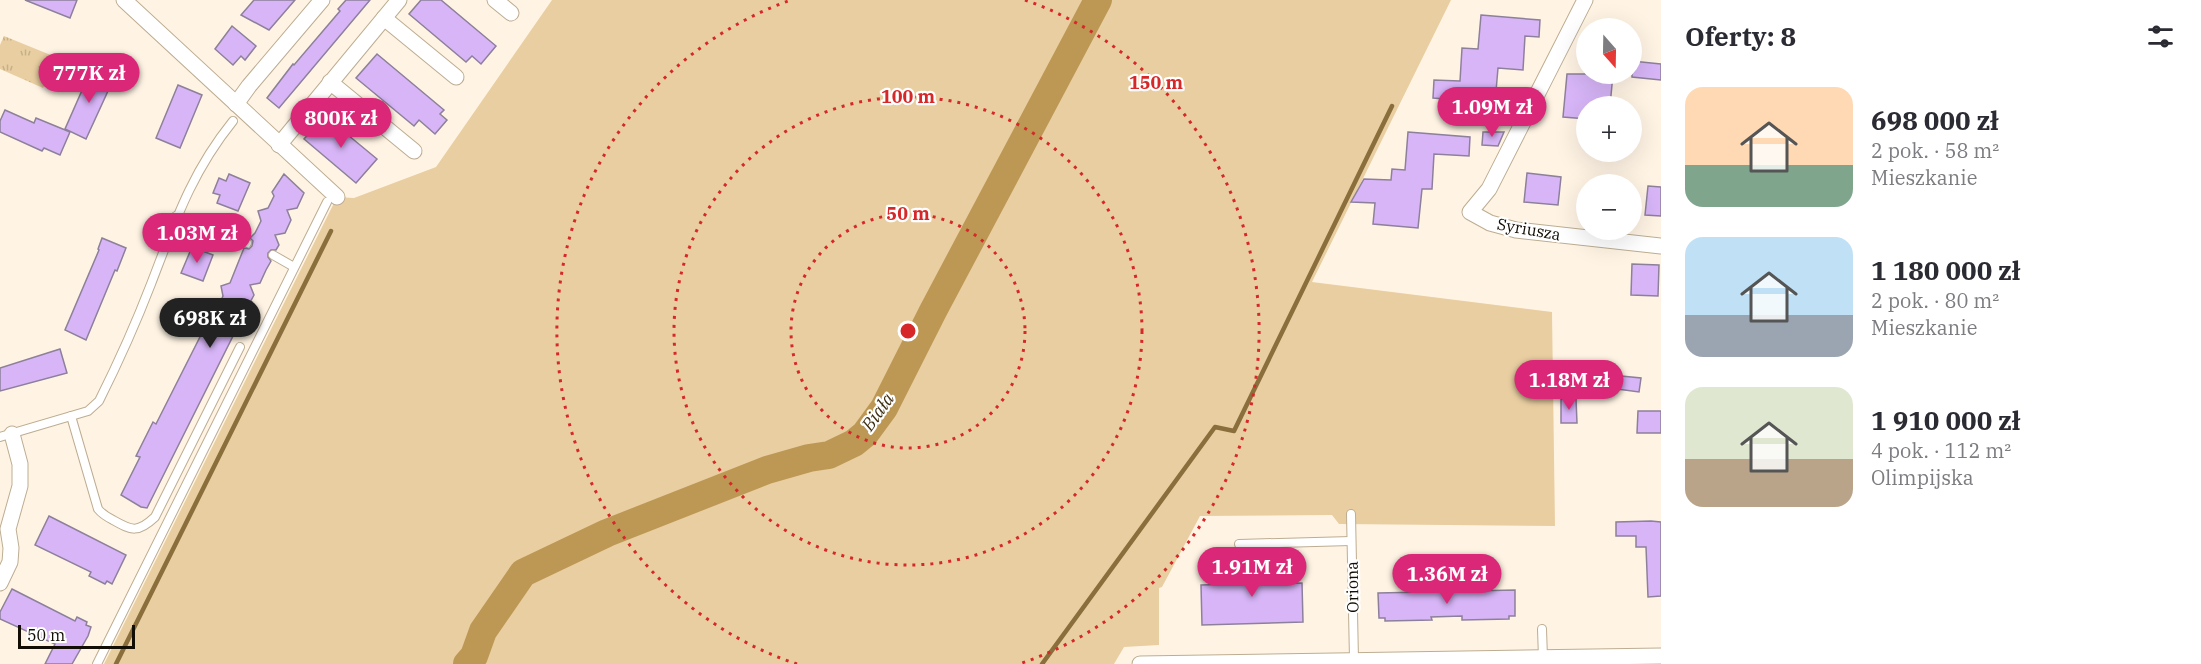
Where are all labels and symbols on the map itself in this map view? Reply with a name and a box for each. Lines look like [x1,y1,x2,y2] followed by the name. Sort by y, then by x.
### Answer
[1576,18,1642,84] north arrow
[34,53,144,104] pin: 777K zł
[1129,71,1184,94] text: 150 m
[881,85,936,108] text: 100 m
[1430,87,1554,138] pin: 1.09M zł
[286,98,396,149] pin: 800K zł
[886,202,930,225] text: 50 m
[135,213,259,264] pin: 1.03M zł
[1496,214,1563,244] street label: Syriusza
[155,298,265,349] pin: 698K zł
[898,321,918,341] centre of rings
[1507,360,1631,411] pin: 1.18M zł
[856,388,899,436] water label: Biała
[1190,547,1314,598] pin: 1.91M zł
[1385,554,1509,605] pin: 1.36M zł
[1342,561,1362,613] street label: Oriona
[18,622,135,650] scale bar

